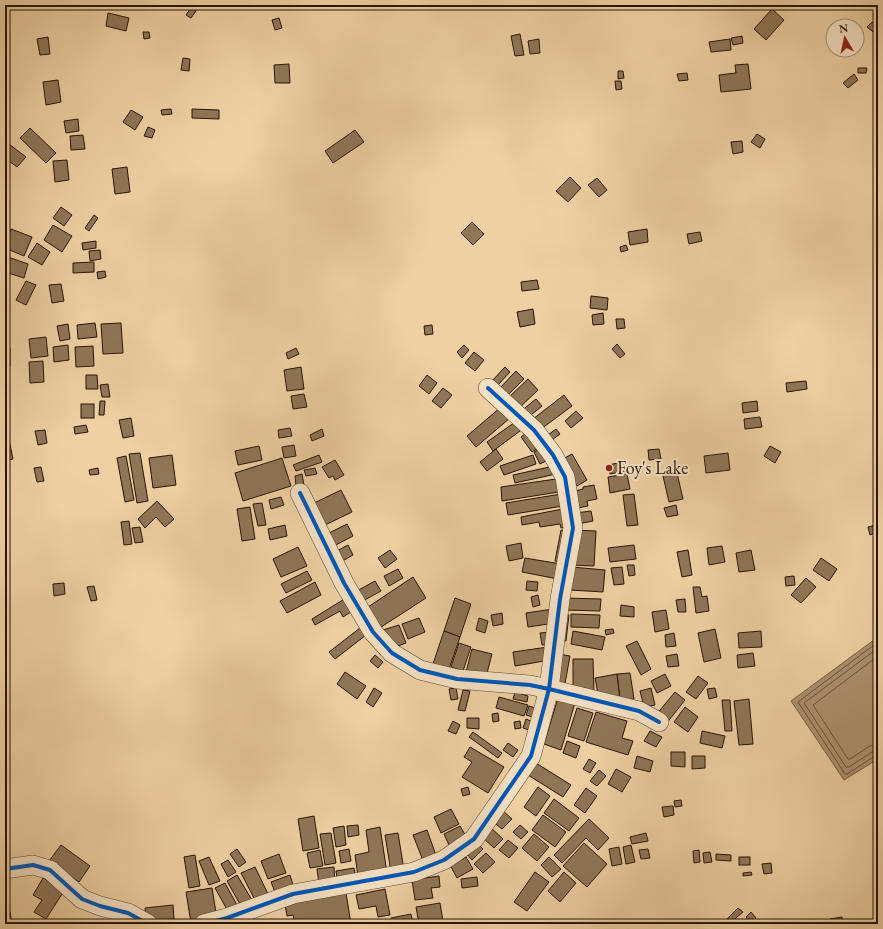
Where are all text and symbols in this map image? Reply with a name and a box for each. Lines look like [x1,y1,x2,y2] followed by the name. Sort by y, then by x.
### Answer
[825,18,865,58] north arrow
[838,20,849,36] text: N
[617,456,688,479] place label: Foy's Lake
[604,463,614,473] marker: Foy's Lake

